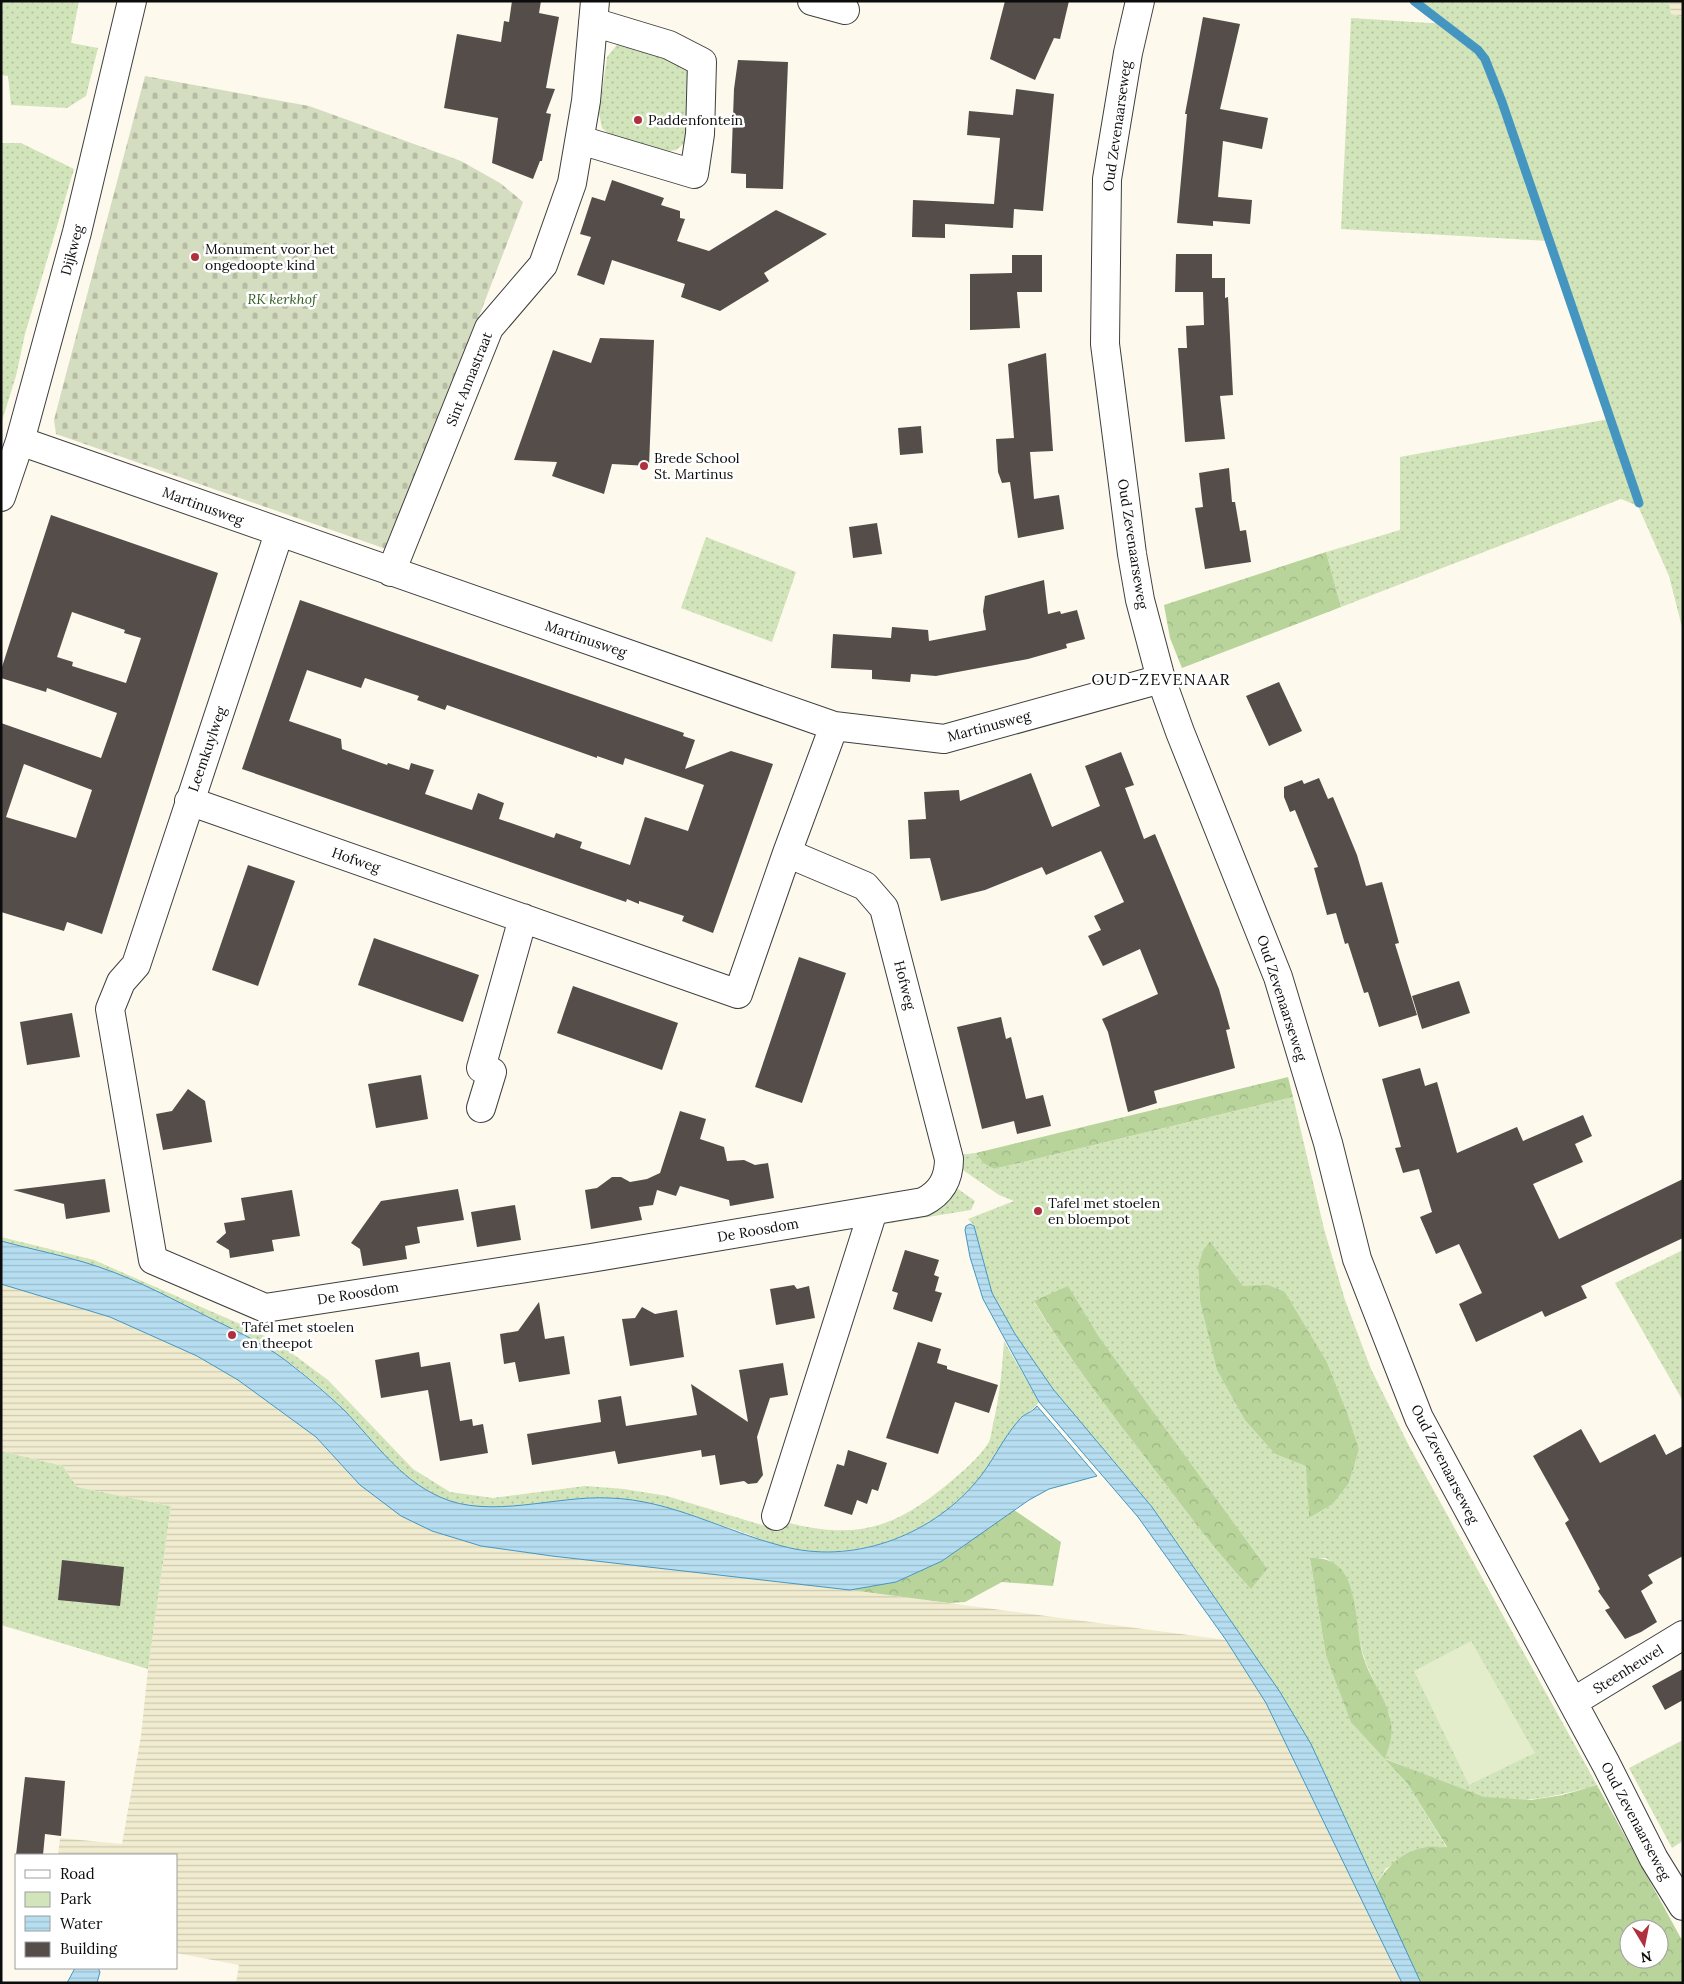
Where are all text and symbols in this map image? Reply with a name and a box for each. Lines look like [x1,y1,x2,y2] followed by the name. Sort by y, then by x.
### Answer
[1099,59,1135,192] street label: Oud Zevenaarseweg
[648,111,744,129] place label: Paddenfontein
[632,114,644,126] marker: Paddenfontein
[57,222,87,277] street label: Dijkweg
[205,240,335,274] place label: Monument voor het ongedoopte kind
[189,251,201,263] marker: Monument voor het ongedoopte kind
[247,290,318,308] park label: RK kerkhof
[442,329,496,429] street label: Sint Annastraat
[654,449,740,483] place label: Brede School St. Martinus
[638,460,650,472] marker: Brede School St. Martinus
[1114,478,1152,611] street label: Oud Zevenaarseweg
[160,483,246,529] street label: Martinusweg
[543,617,629,661] street label: Martinusweg
[1092,669,1231,689] district label: OUD-ZEVENAAR
[184,704,230,794] street label: Leemkuylweg
[945,706,1033,746] street label: Martinusweg
[329,843,383,877] street label: Hofweg
[1253,933,1311,1064] street label: Oud Zevenaarseweg
[890,959,920,1012] street label: Hofweg
[1048,1194,1161,1228] place label: Tafel met stoelen en bloempot
[1032,1205,1044,1217] marker: Tafel met stoelen en bloempot
[716,1214,801,1246] street label: De Roosdom
[316,1278,401,1308] street label: De Roosdom
[242,1318,355,1352] place label: Tafel met stoelen en theepot
[226,1329,238,1341] marker: Tafel met stoelen en theepot
[1407,1401,1483,1527] street label: Oud Zevenaarseweg
[1589,1640,1667,1698] street label: Steenheuvel
[1597,1759,1675,1884] street label: Oud Zevenaarseweg
[15,1854,178,1969] legend
[60,1864,95,1883] text: Road
[60,1889,91,1908] text: Park
[60,1914,103,1933] text: Water
[1619,1919,1669,1969] north arrow
[60,1939,118,1958] text: Building
[1639,1947,1653,1967] text: N

